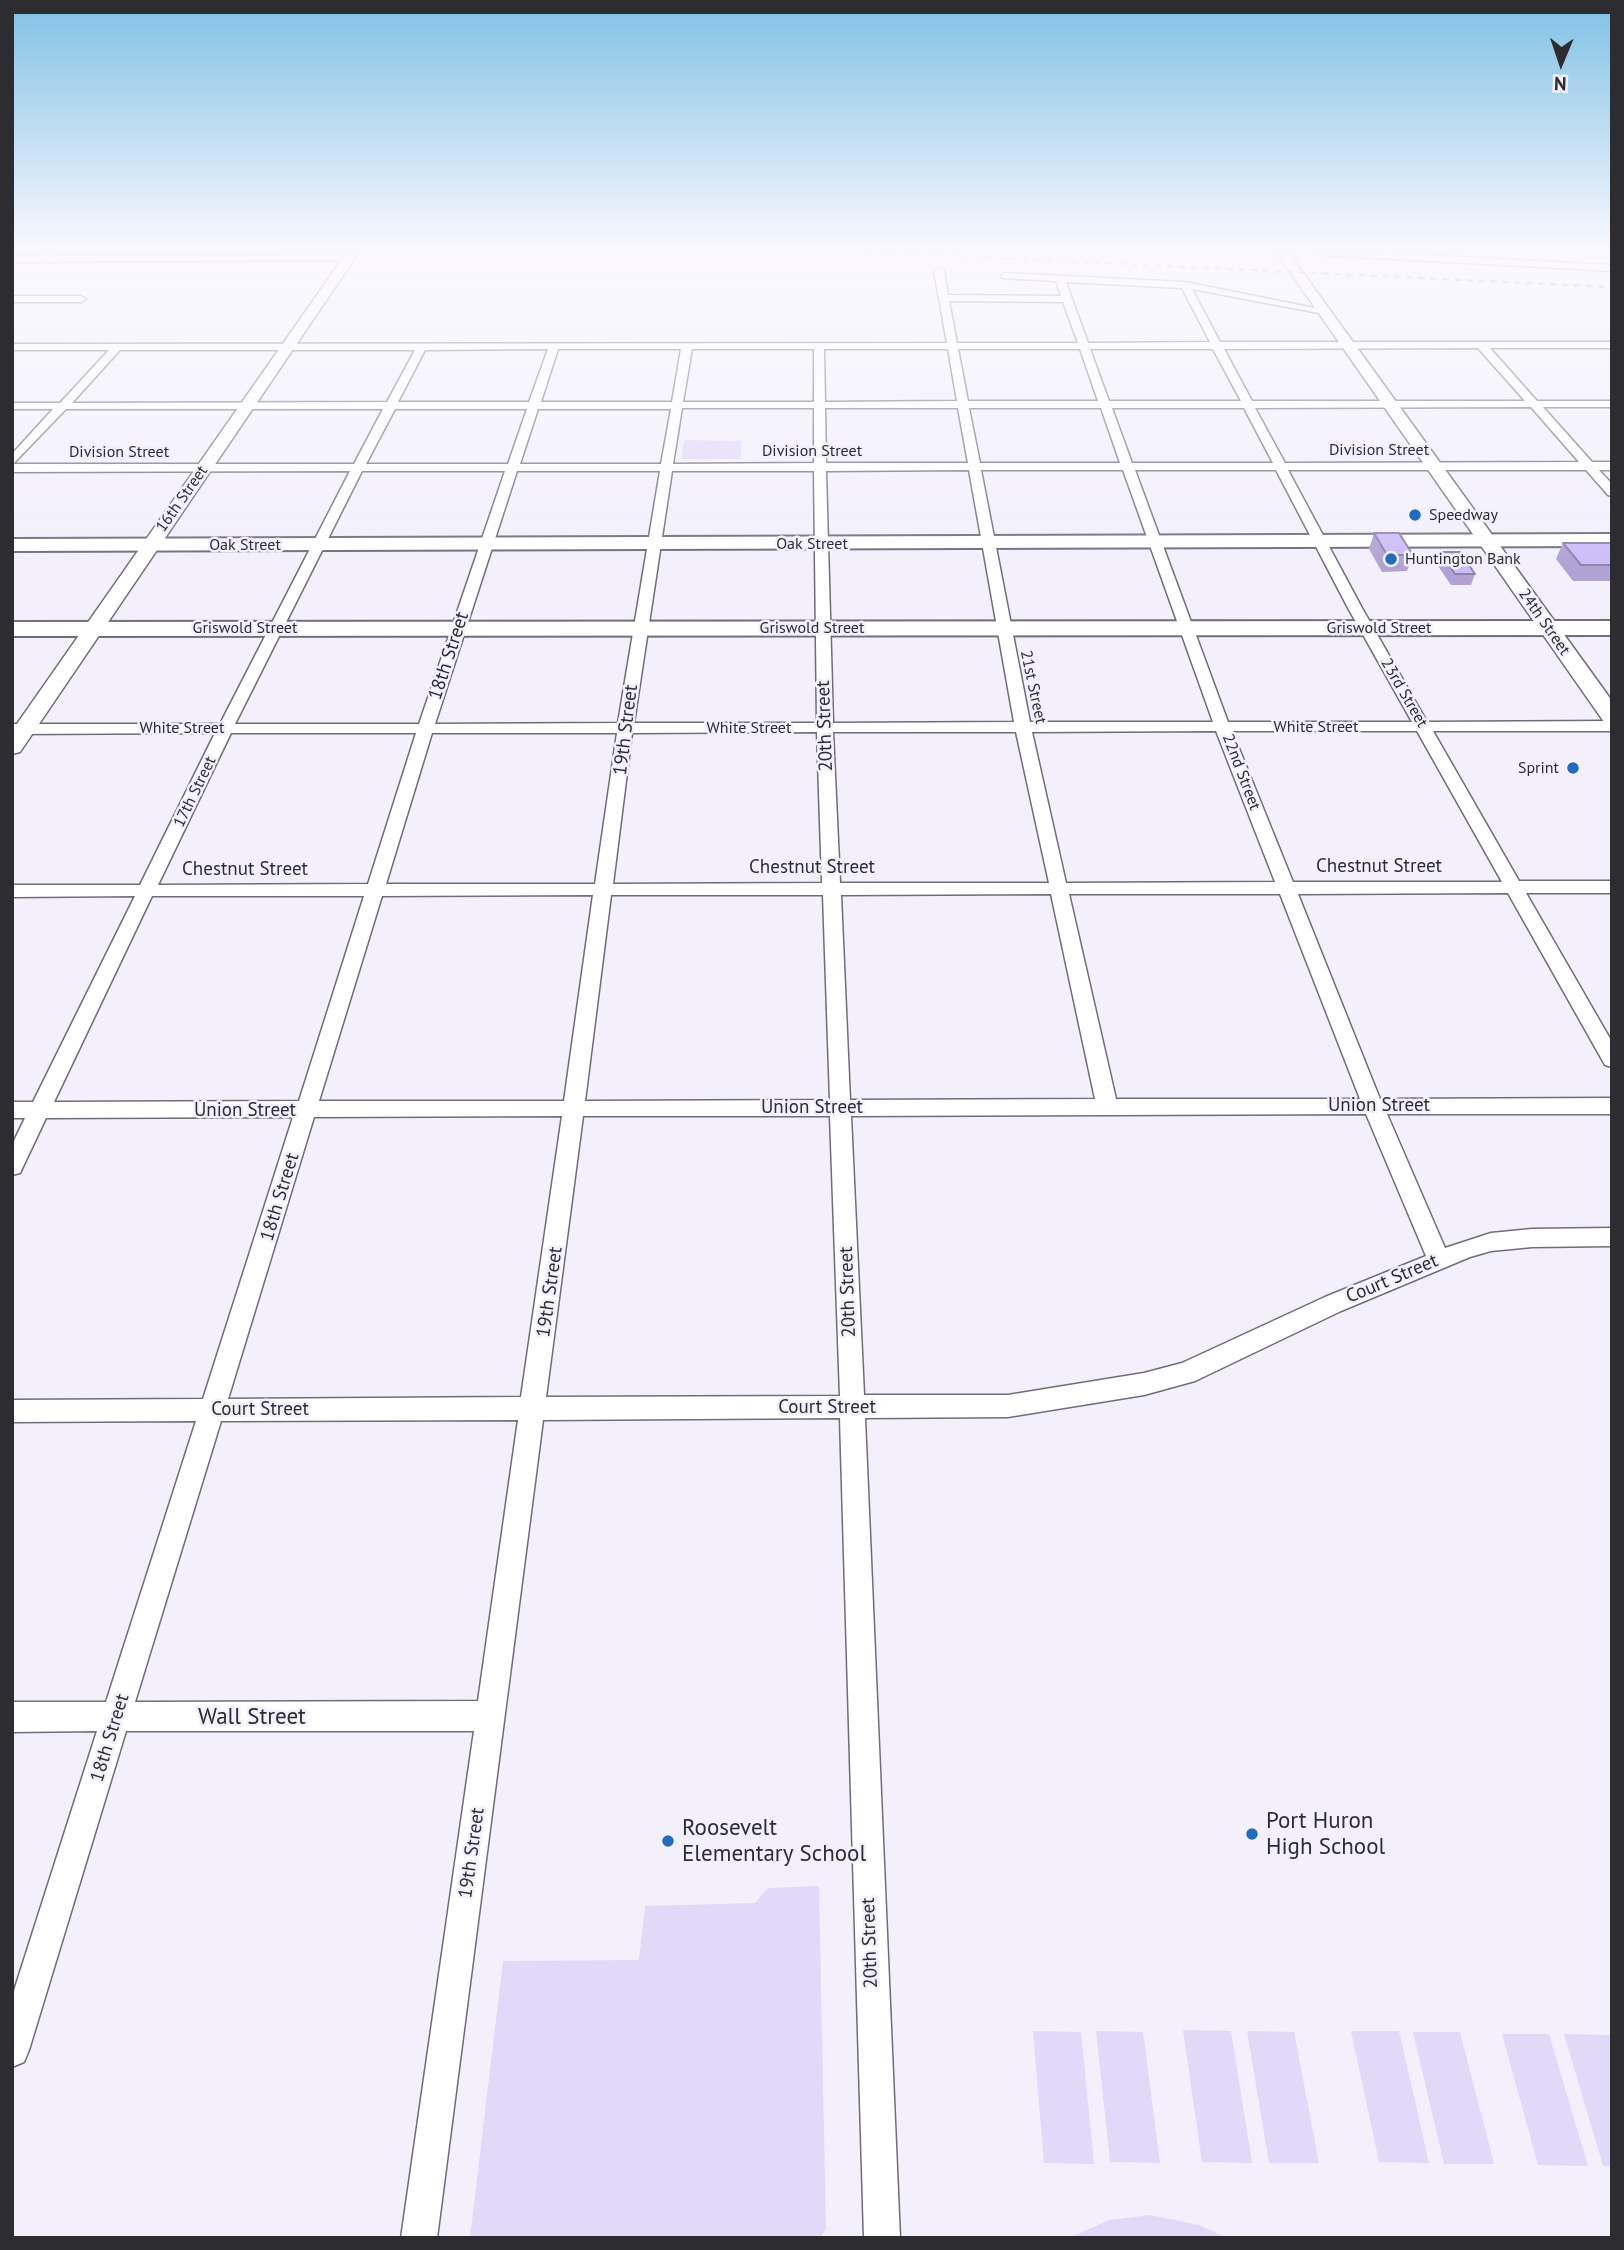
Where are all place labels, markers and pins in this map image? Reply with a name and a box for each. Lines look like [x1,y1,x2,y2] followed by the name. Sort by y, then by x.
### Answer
[1429,505,1498,525] place label: Speedway
[1407,507,1423,523] marker: Speedway
[1405,549,1521,569] place label: Huntington Bank
[1383,551,1399,567] marker: Huntington Bank
[1518,758,1559,778] place label: Sprint
[1565,760,1581,776] marker: Sprint
[1266,1807,1385,1861] place label: Port Huron High School
[682,1814,866,1868] place label: Roosevelt Elementary School
[1244,1826,1260,1842] marker: Port Huron High School
[660,1833,676,1849] marker: Roosevelt Elementary School

